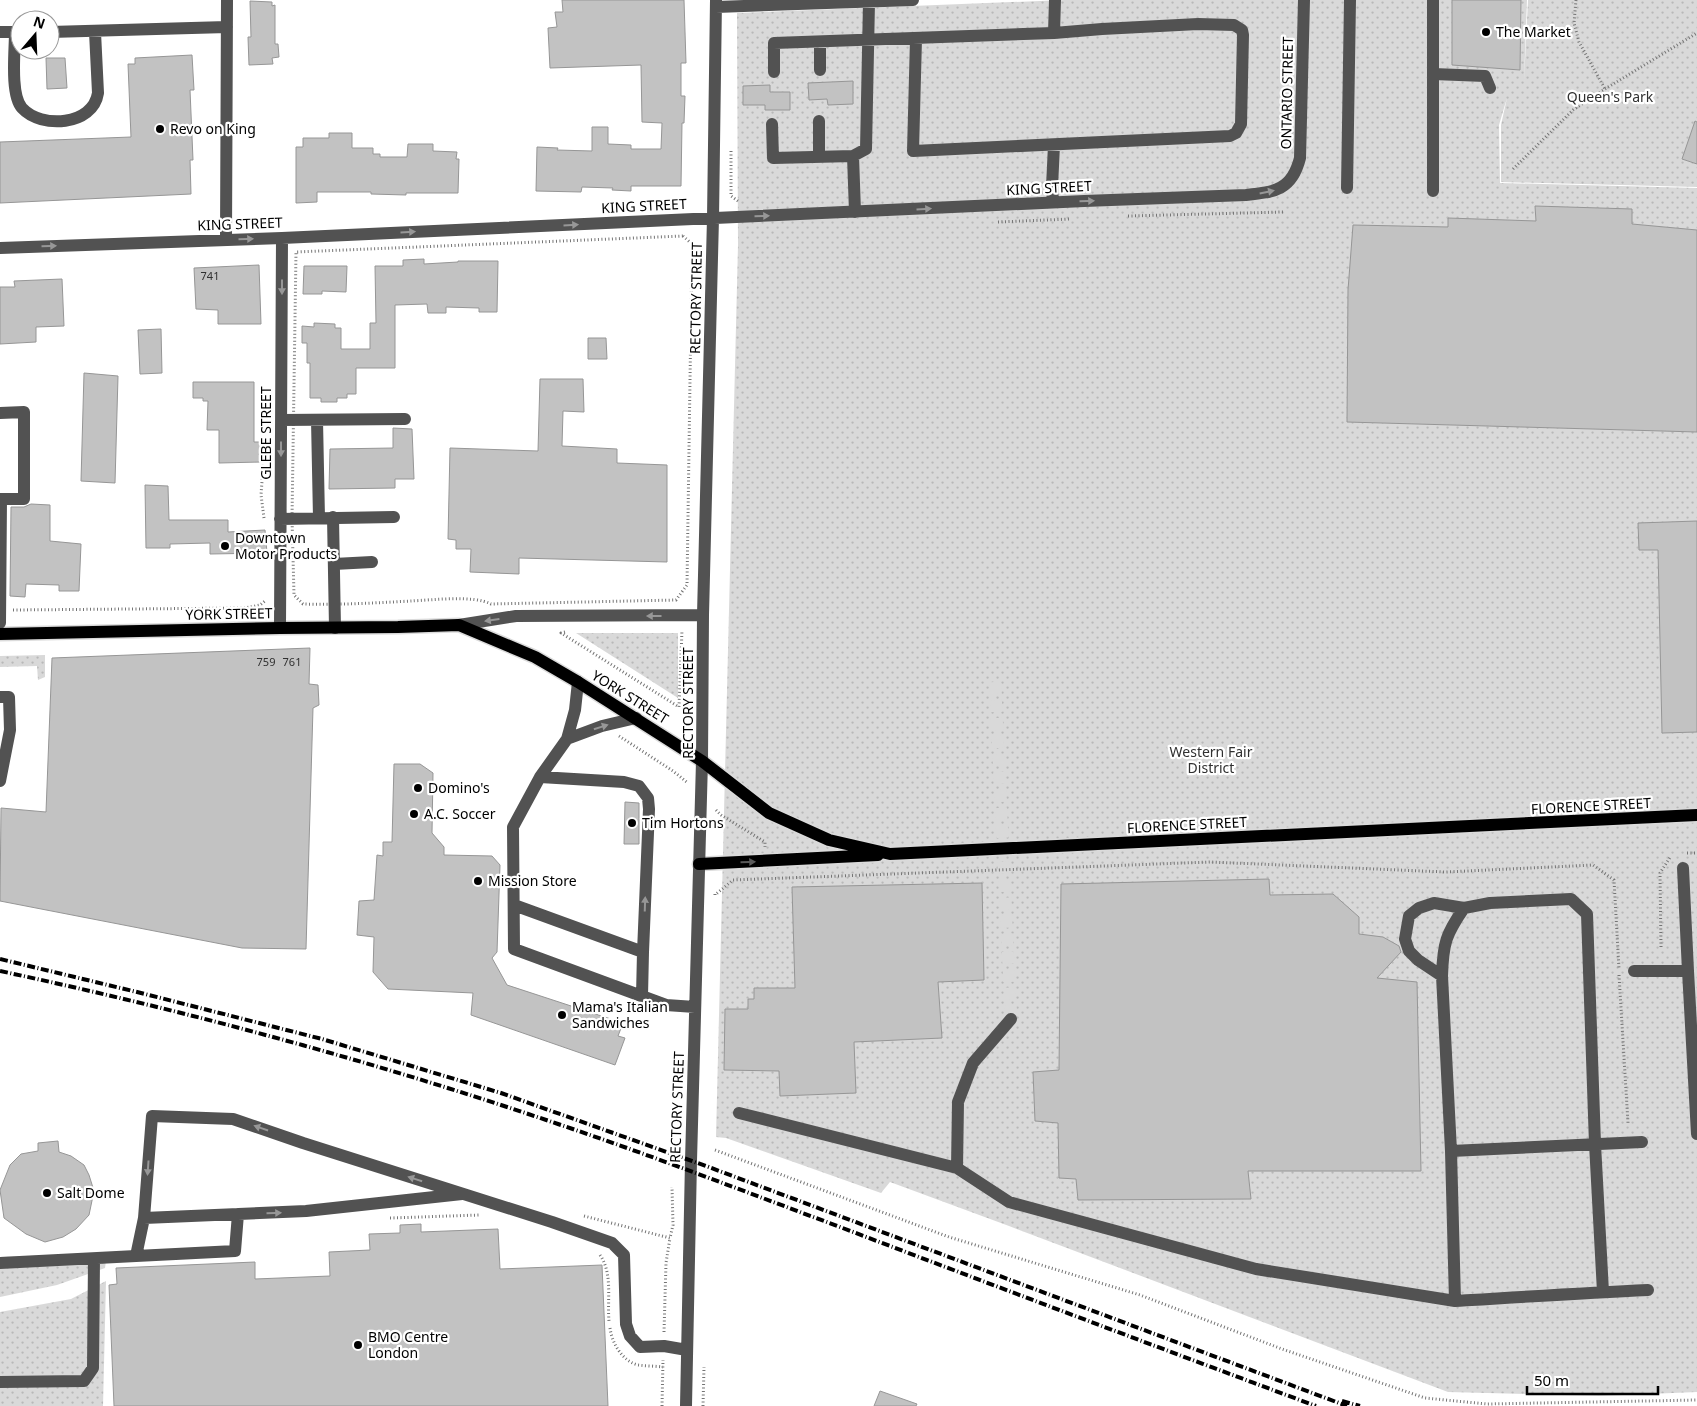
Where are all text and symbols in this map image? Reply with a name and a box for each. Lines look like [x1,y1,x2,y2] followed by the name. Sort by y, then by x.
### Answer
[10,10,60,60] north arrow
[31,11,48,33] text: N
[1496,22,1571,41] place label: The Market
[1480,26,1492,38] marker: The Market
[1276,36,1297,150] street label: ONTARIO STREET
[1567,87,1654,106] park label: Queen's Park
[170,119,256,138] place label: Revo on King
[154,123,166,135] marker: Revo on King
[1006,176,1092,199] street label: KING STREET
[1260,188,1275,196] one-way arrow
[601,194,687,217] street label: KING STREET
[1079,197,1095,205] one-way arrow
[916,204,932,212] one-way arrow
[754,212,770,220] one-way arrow
[197,213,283,234] street label: KING STREET
[563,220,579,228] one-way arrow
[401,228,417,236] one-way arrow
[238,235,254,243] one-way arrow
[41,242,57,250] one-way arrow
[685,242,706,354] street label: RECTORY STREET
[201,268,219,283] house number: 741
[278,279,286,295] one-way arrow
[256,386,275,480] street label: GLEBE STREET
[277,441,285,457] one-way arrow
[235,528,338,563] place label: Downtown Motor Products
[219,540,231,552] marker: Downtown Motor Products
[185,603,273,624] street label: YORK STREET
[646,612,662,620] one-way arrow
[484,616,500,624] one-way arrow
[678,647,697,759] street label: RECTORY STREET
[257,654,275,669] house number: 759
[283,654,301,669] house number: 761
[588,665,672,728] street label: YORK STREET
[593,722,608,730] one-way arrow
[1170,742,1253,777] park label: Western Fair District
[428,778,490,797] place label: Domino's
[412,782,424,794] marker: Domino's
[1530,793,1652,818] street label: FLORENCE STREET
[424,804,496,823] place label: A.C. Soccer
[408,808,420,820] marker: A.C. Soccer
[1126,812,1248,837] street label: FLORENCE STREET
[642,813,724,832] place label: Tim Hortons
[626,817,638,829] marker: Tim Hortons
[740,857,756,865] one-way arrow
[488,871,577,890] place label: Mission Store
[472,875,484,887] marker: Mission Store
[642,895,650,911] one-way arrow
[572,997,668,1032] place label: Mama's Italian Sandwiches
[556,1009,568,1021] marker: Mama's Italian Sandwiches
[665,1051,688,1163] street label: RECTORY STREET
[253,1124,268,1132] one-way arrow
[144,1160,152,1176] one-way arrow
[407,1175,422,1183] one-way arrow
[57,1183,125,1202] place label: Salt Dome
[41,1187,53,1199] marker: Salt Dome
[266,1208,282,1216] one-way arrow
[368,1327,448,1362] place label: BMO Centre London
[352,1339,364,1351] marker: BMO Centre London
[1527,1364,1658,1396] scale bar
[1534,1370,1569,1390] text: 50 m

